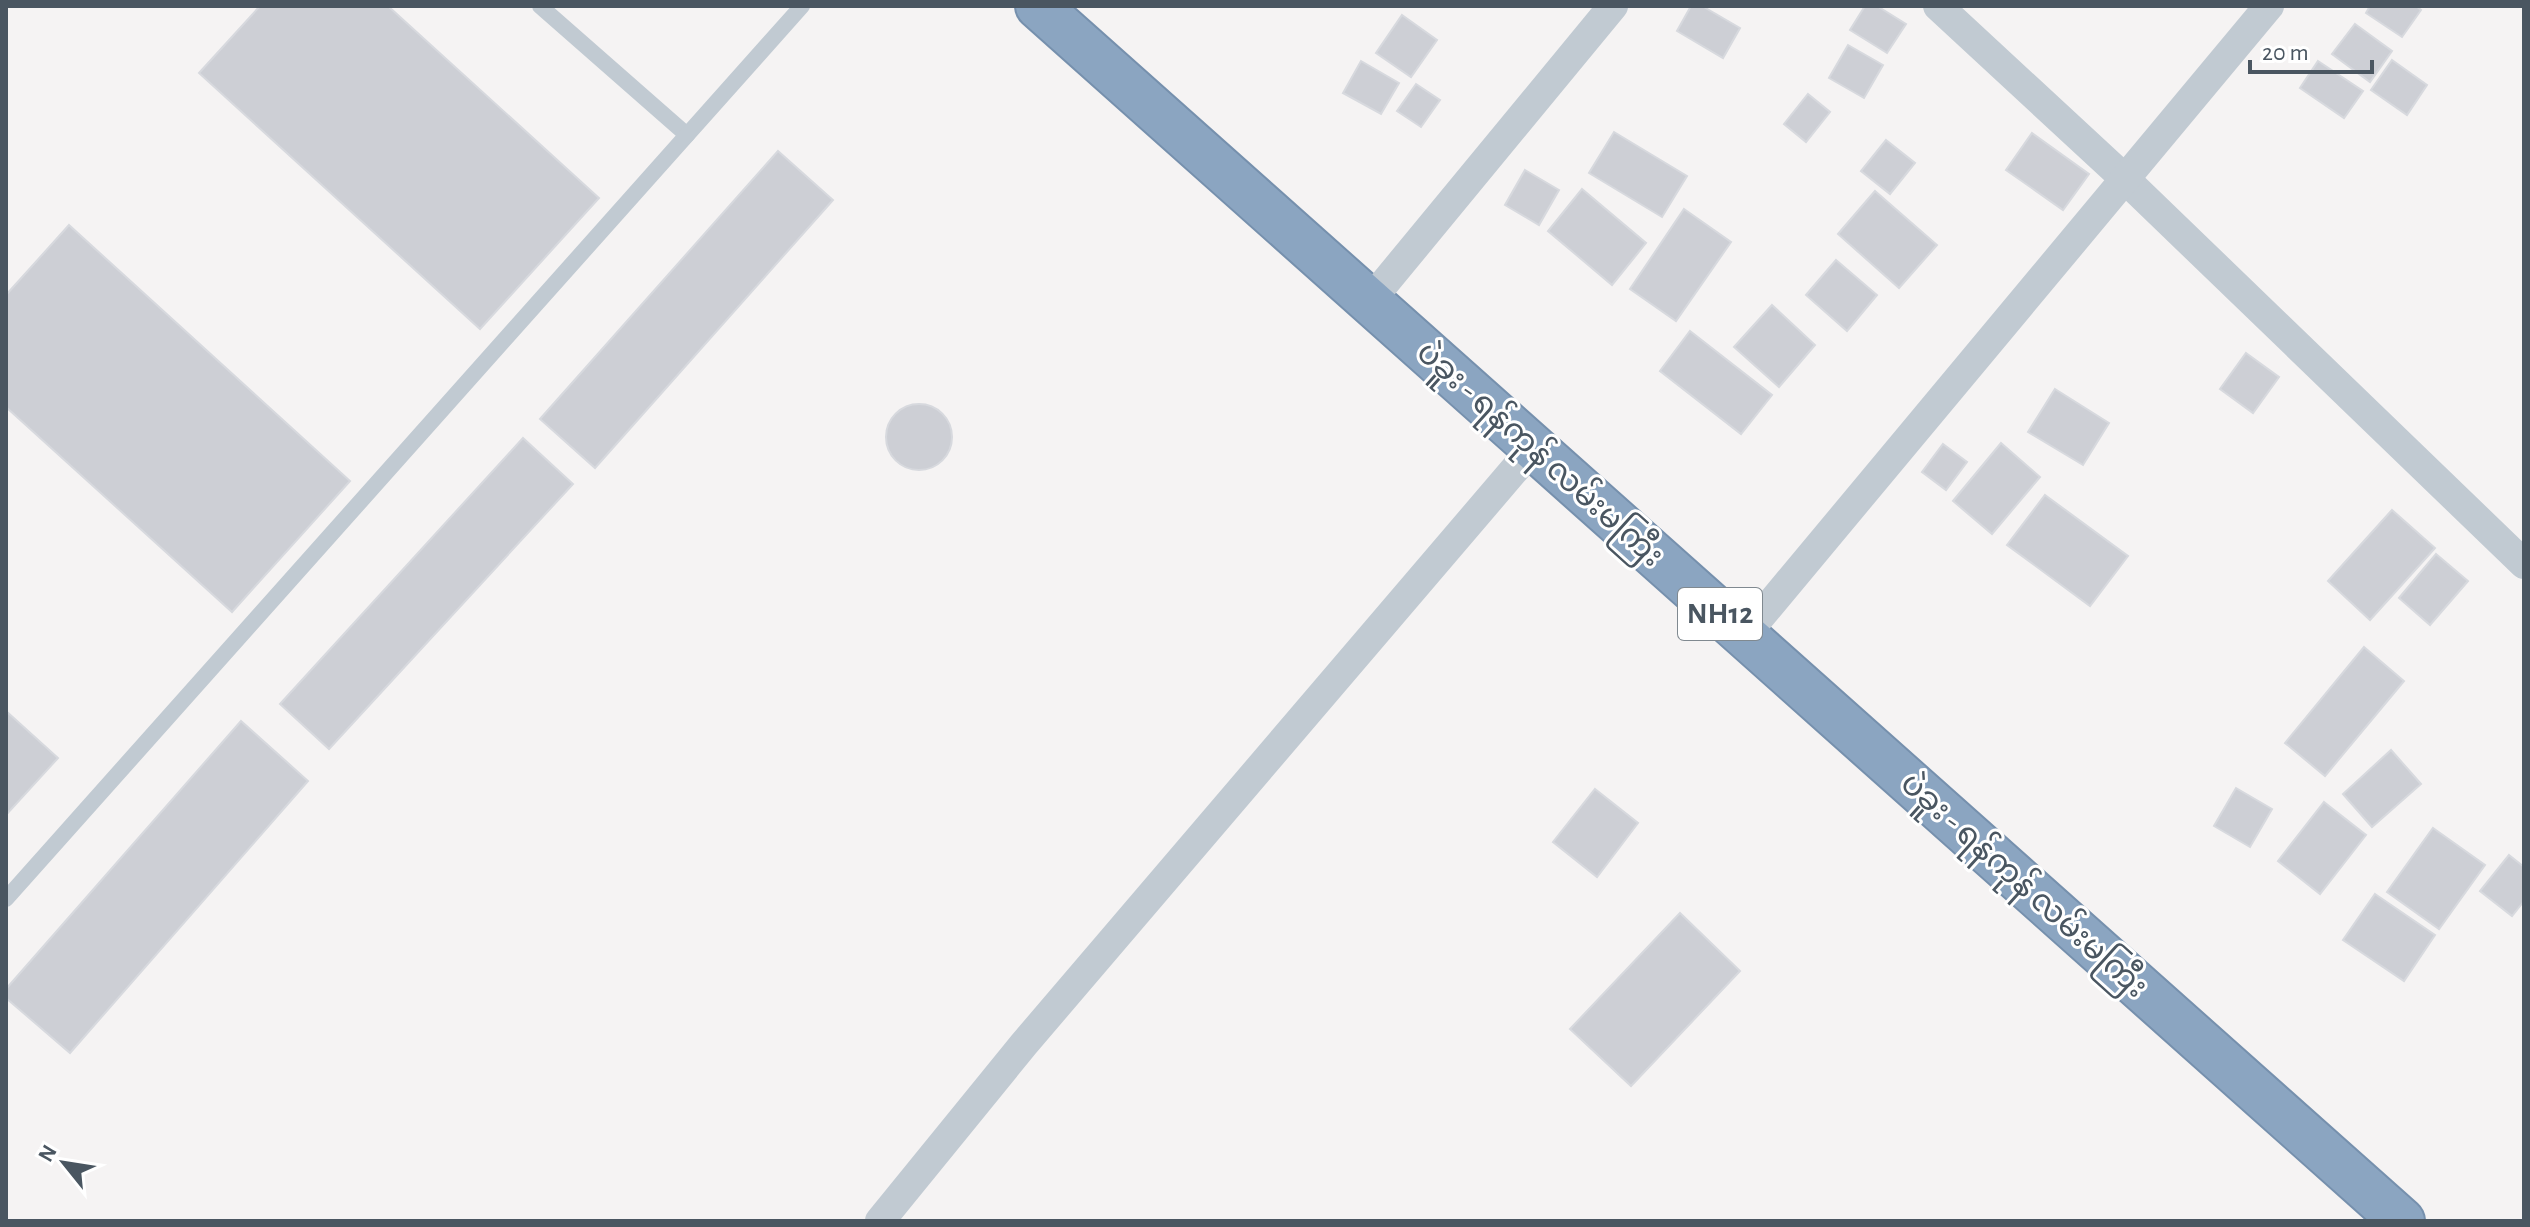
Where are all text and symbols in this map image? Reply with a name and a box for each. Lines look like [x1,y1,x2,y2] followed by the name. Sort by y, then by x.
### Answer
[2250,24,2372,74] scale bar
[2262,41,2309,65] text: 20 m
[1405,329,1675,579] street label: ပဲခူး - ရန်ကုန် လမ်းမကြီး
[1678,588,1762,640] road number: NH12
[1889,760,2159,1010] street label: ပဲခူး - ရန်ကုန် လမ်းမကြီး
[24,1123,104,1203] north arrow
[34,1141,61,1166] text: N

